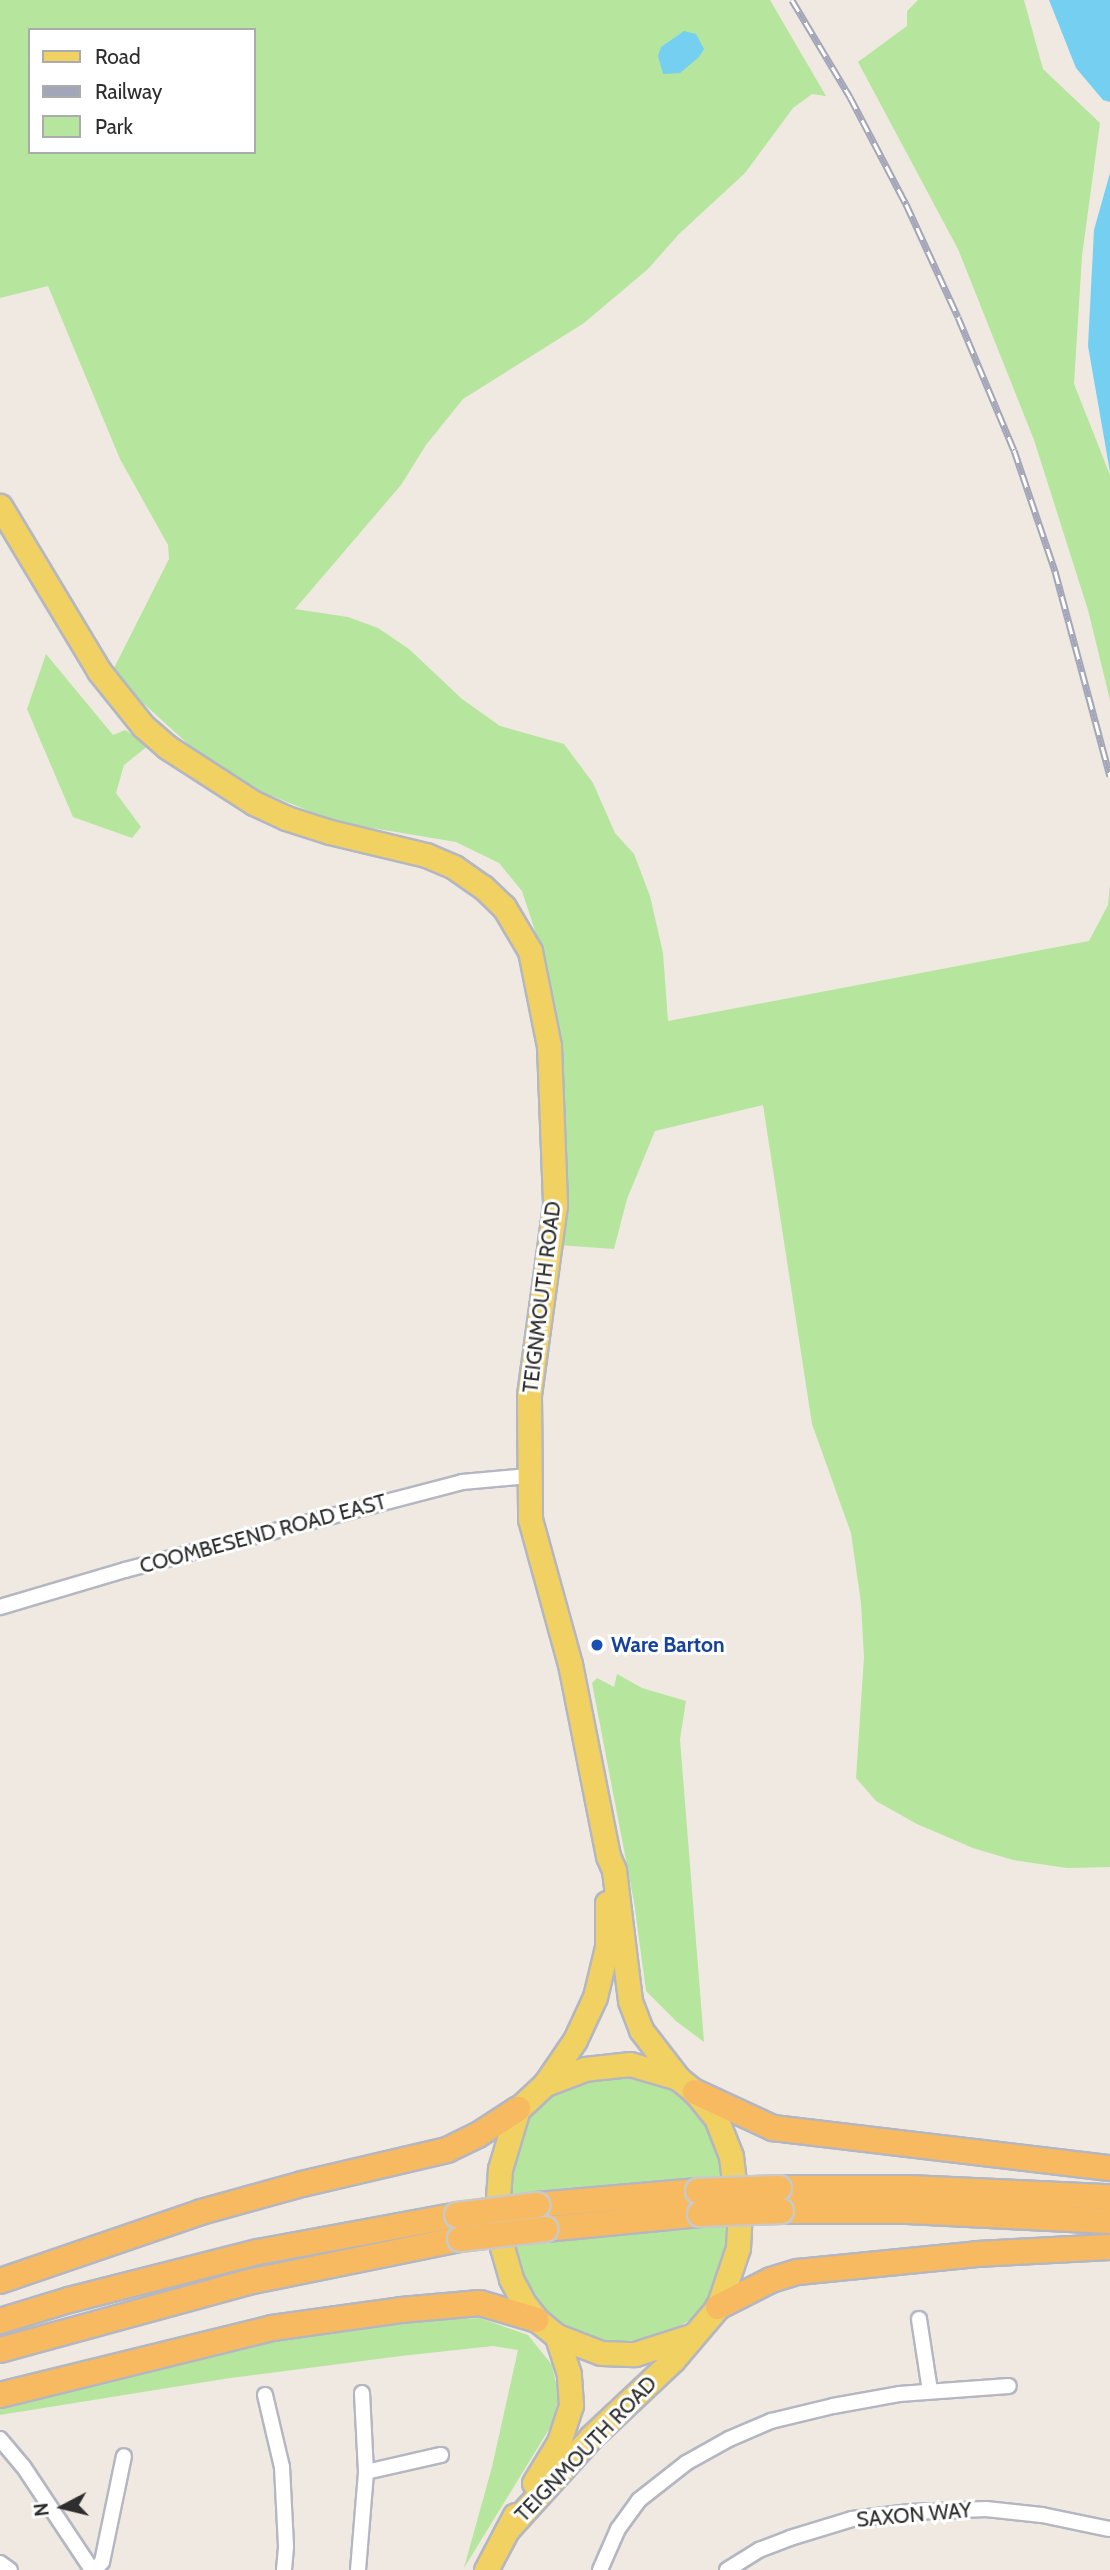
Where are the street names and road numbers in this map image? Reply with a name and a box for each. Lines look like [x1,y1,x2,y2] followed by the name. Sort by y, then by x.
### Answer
[518,1200,566,1394] street label: TEIGNMOUTH ROAD
[137,1489,389,1579] street label: COOMBESEND ROAD EAST
[510,2371,662,2527] street label: TEIGNMOUTH ROAD
[855,2497,973,2533] street label: SAXON WAY

